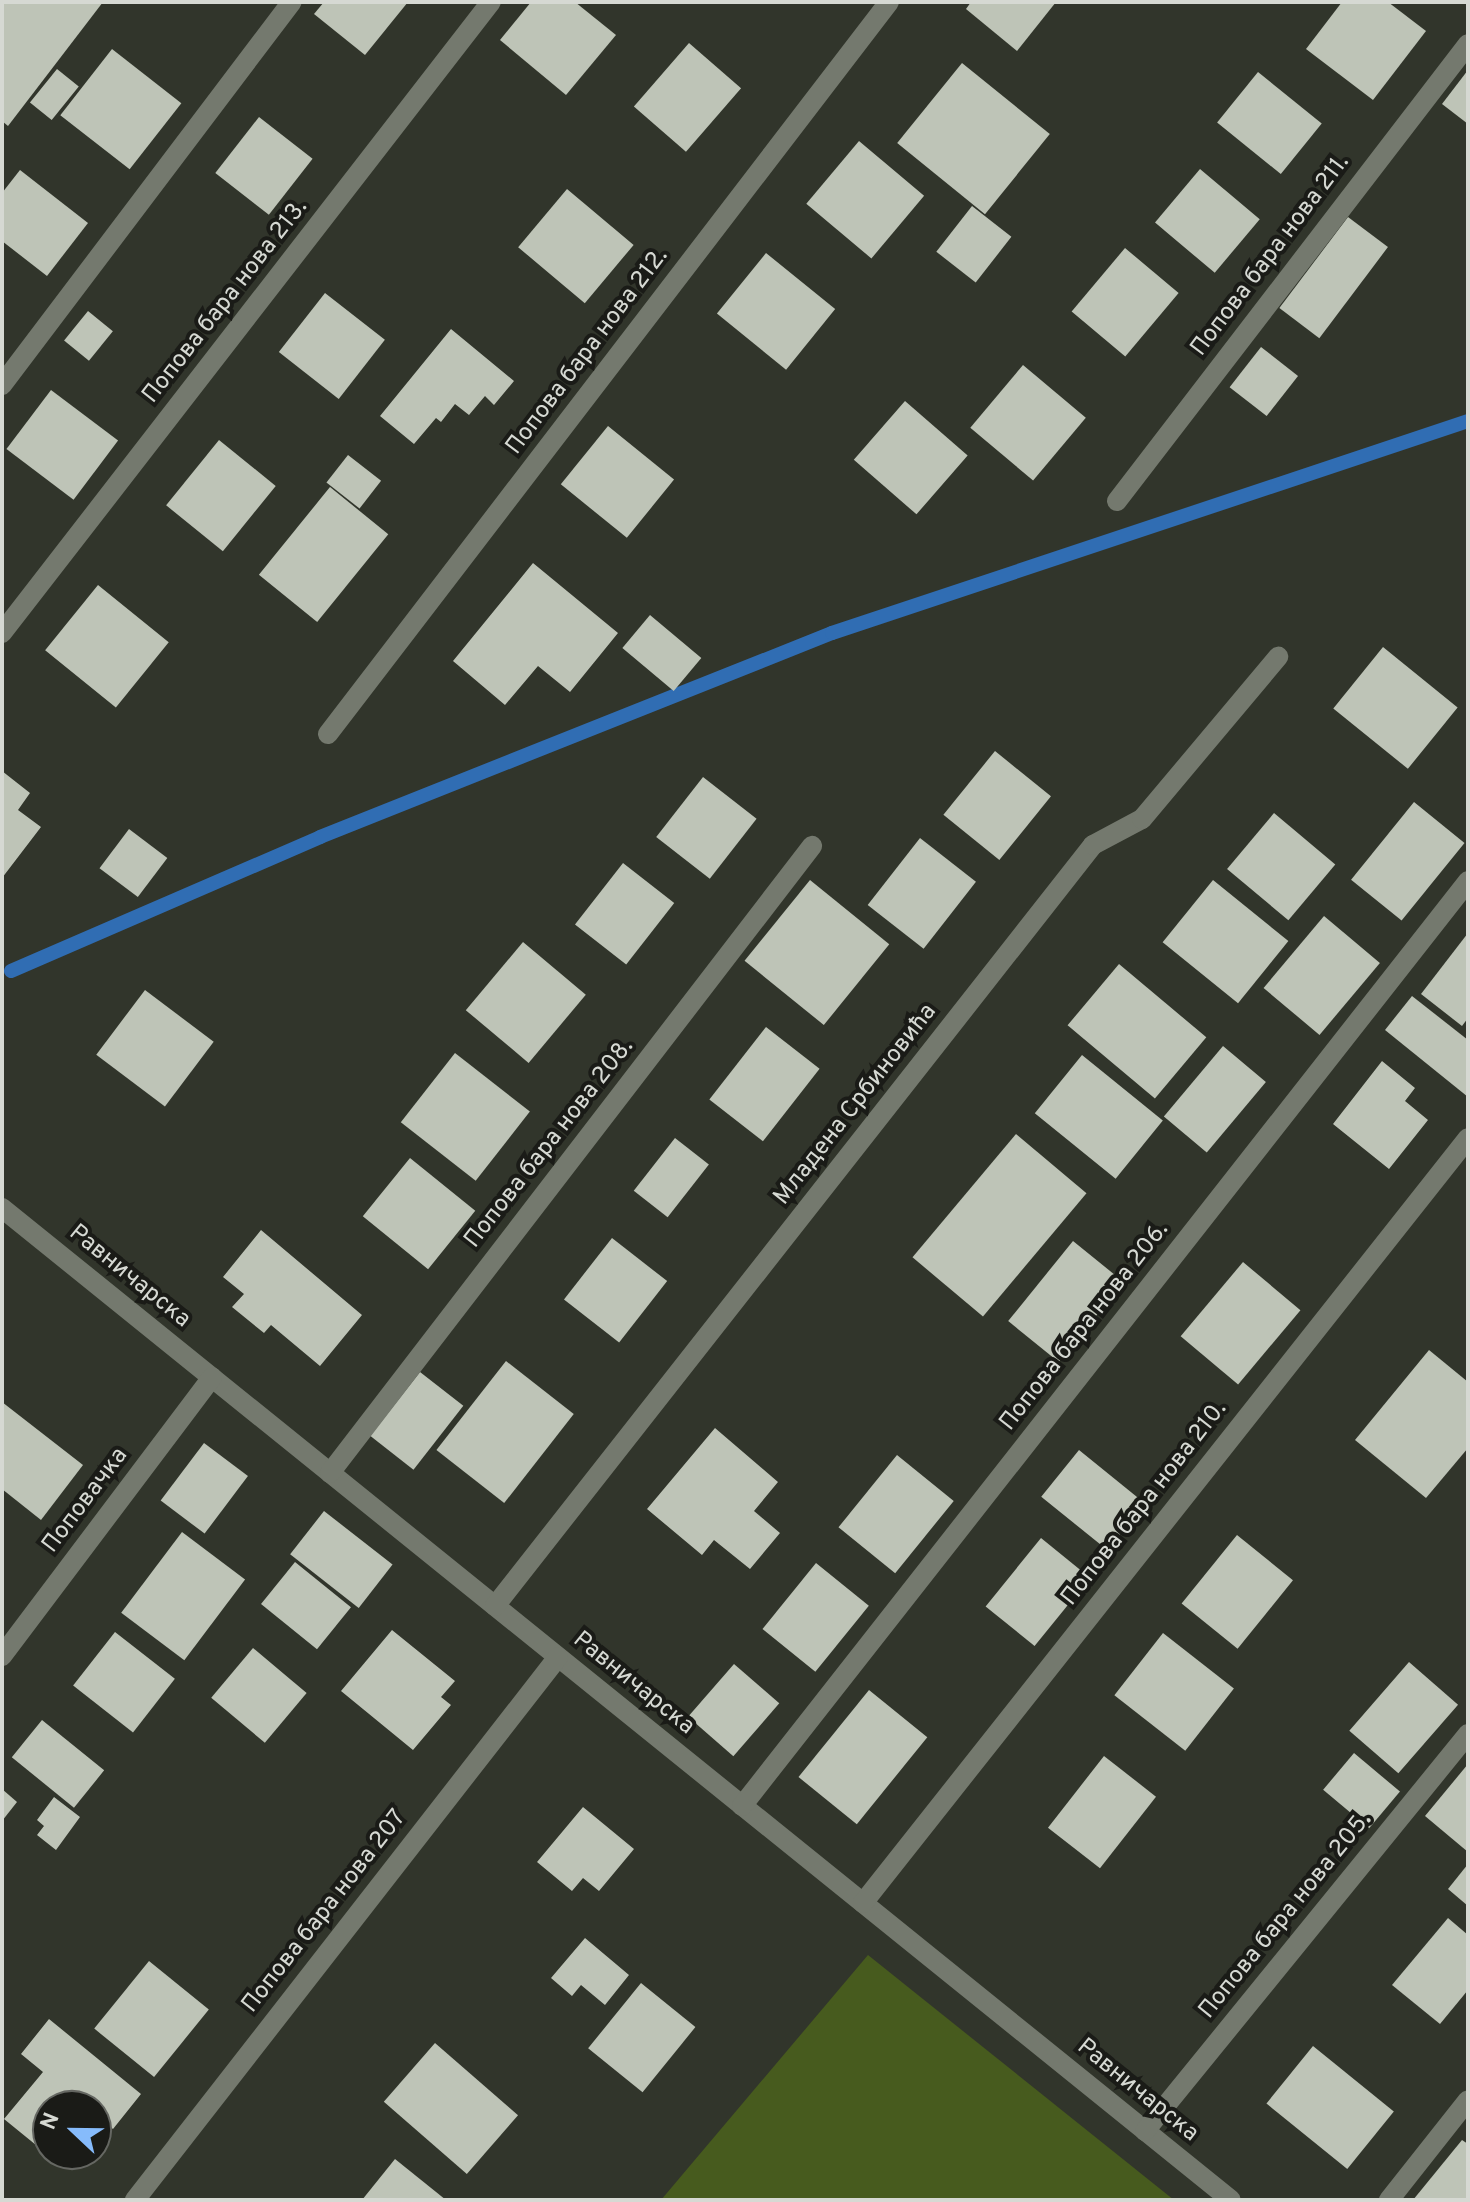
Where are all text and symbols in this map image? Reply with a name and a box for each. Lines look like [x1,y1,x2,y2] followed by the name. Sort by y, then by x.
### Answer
[1186,149,1356,363] street label: Попова бара нова 211.
[137,194,315,410] street label: Попова бара нова 213.
[501,243,675,461] street label: Попова бара нова 212.
[768,999,944,1211] street label: Младена Србиновића
[459,1034,641,1254] street label: Попова бара нова 208.
[994,1217,1176,1437] street label: Попова бара нова 206.
[62,1219,196,1335] street label: Равничарска
[1056,1396,1234,1612] street label: Попова бара нова 210.
[37,1443,135,1559] street label: Поповачка
[566,1626,700,1742] street label: Равничарска
[237,1805,413,2019] street label: Попова бара нова 207
[1194,1807,1378,2025] street label: Попова бара нова 205.
[1070,2033,1204,2149] street label: Равничарска
[32,2090,112,2170] north arrow
[36,2109,67,2134] text: N

